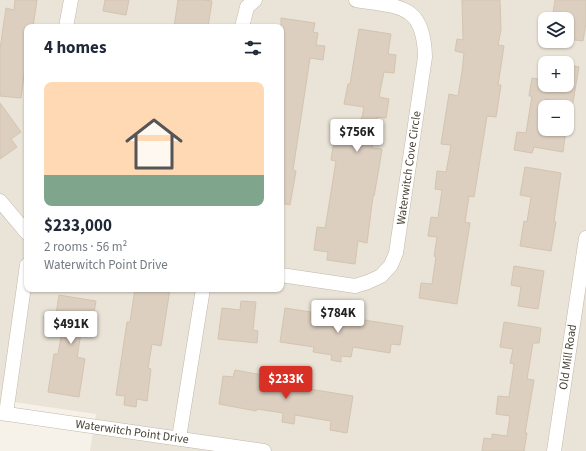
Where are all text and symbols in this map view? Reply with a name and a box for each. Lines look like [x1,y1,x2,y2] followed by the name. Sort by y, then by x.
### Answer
[538,12,574,136] map controls
[538,12,574,48] button: layers
[44,36,106,60] text: 4 homes
[242,37,264,59] icon: filters
[538,56,574,92] button: +
[538,100,574,136] button: −
[118,108,190,180] icon: home
[393,110,425,226] street label: Waterwitch Cove Circle
[329,119,385,153] pin: $756K
[339,123,375,141] text: $756K
[44,214,112,238] text: $233,000
[44,238,127,256] text: 2 rooms · 56 m²
[44,256,168,274] text: Waterwitch Point Drive
[310,300,366,334] pin: $784K
[320,304,356,322] text: $784K
[43,311,99,345] pin: $491K
[53,315,89,333] text: $491K
[555,323,581,391] street label: Old Mill Road
[258,366,314,400] pin: $233K
[268,370,304,388] text: $233K
[74,416,190,448] street label: Waterwitch Point Drive

